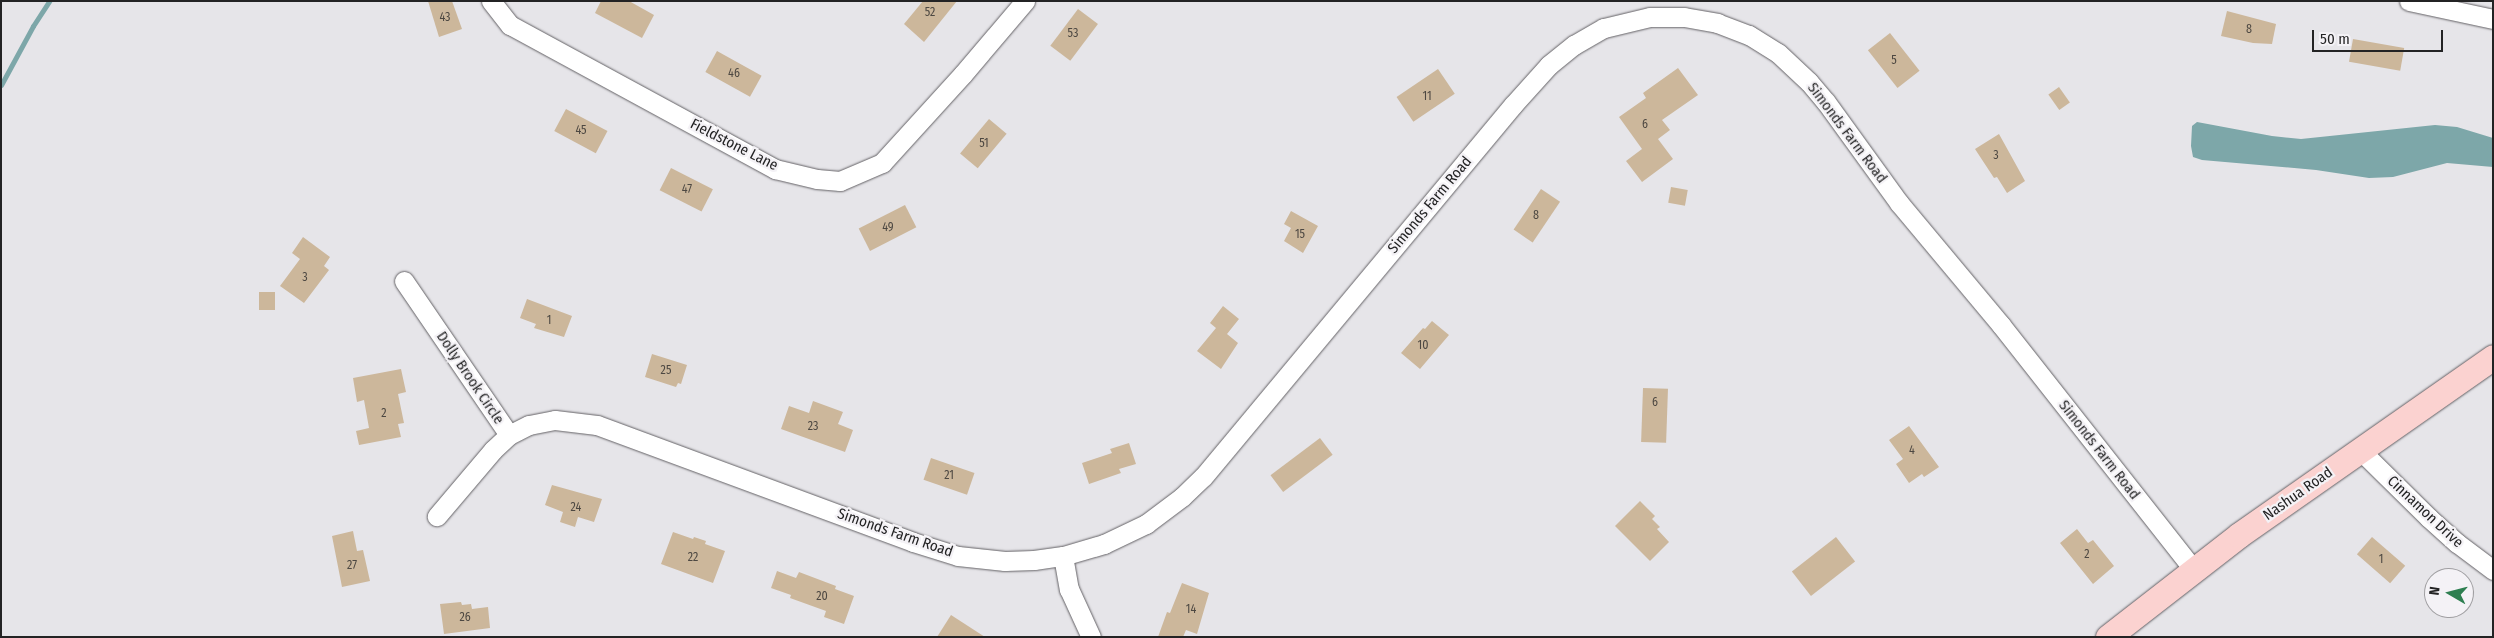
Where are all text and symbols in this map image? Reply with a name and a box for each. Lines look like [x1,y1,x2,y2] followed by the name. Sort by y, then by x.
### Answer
[925,6,935,20] house number: 52
[439,11,451,25] house number: 43
[2314,20,2445,52] scale bar
[2246,23,2252,37] house number: 8
[1068,27,1078,41] house number: 53
[2320,30,2350,48] text: 50 m
[1891,54,1897,68] house number: 5
[728,67,740,81] house number: 46
[1803,79,1891,187] street label: Simonds Farm Road
[1422,90,1432,104] house number: 11
[687,115,781,175] street label: Fieldstone Lane
[1642,118,1648,132] house number: 6
[575,124,587,138] house number: 45
[979,137,989,151] house number: 51
[1993,149,1999,163] house number: 3
[1384,153,1476,257] street label: Simonds Farm Road
[682,183,692,197] house number: 47
[1533,209,1539,223] house number: 8
[882,221,894,235] house number: 49
[1295,228,1305,242] house number: 15
[302,271,308,285] house number: 3
[547,314,551,328] house number: 1
[432,328,508,428] street label: Dolly Brook Circle
[1418,339,1428,353] house number: 10
[661,364,671,378] house number: 25
[1652,396,1658,410] house number: 6
[2055,397,2143,503] street label: Simonds Farm Road
[381,407,387,421] house number: 2
[808,420,818,434] house number: 23
[1909,444,1915,458] house number: 4
[2260,464,2336,524] street label: Nashua Road
[944,469,954,483] house number: 21
[2383,472,2467,552] street label: Cinnamon Drive
[571,501,581,515] house number: 24
[835,505,955,561] street label: Simonds Farm Road
[2084,548,2090,562] house number: 2
[688,551,698,565] house number: 22
[2379,553,2383,567] house number: 1
[347,559,357,573] house number: 27
[2424,568,2474,618] north arrow
[2426,586,2444,596] text: N
[816,590,828,604] house number: 20
[1186,603,1196,617] house number: 14
[459,611,471,625] house number: 26

